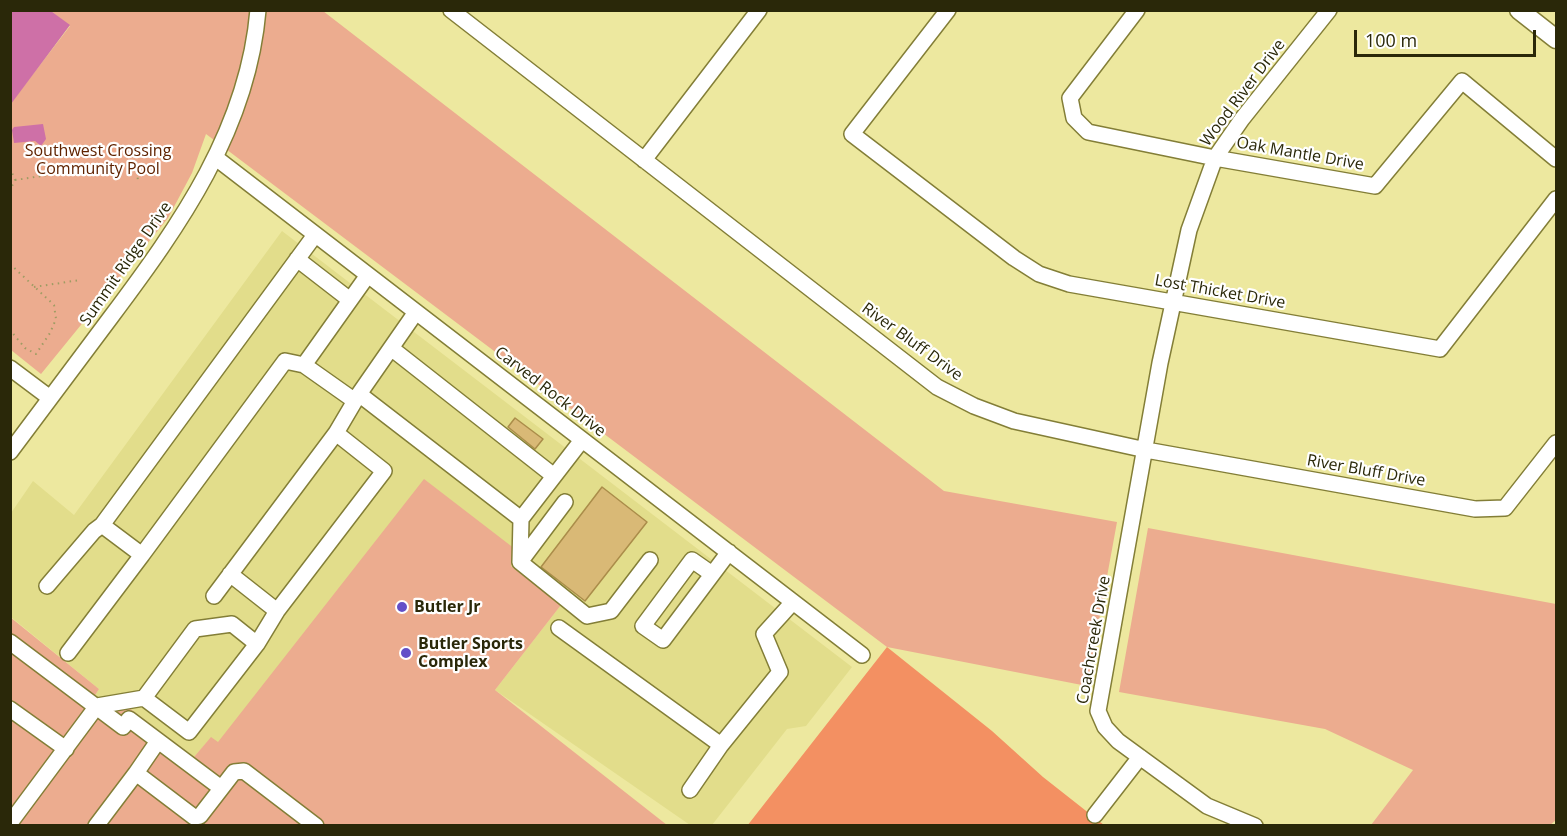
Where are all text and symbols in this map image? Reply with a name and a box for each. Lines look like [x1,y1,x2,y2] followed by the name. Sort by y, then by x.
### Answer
[1357,18,1538,56] scale bar
[1365,28,1417,52] text: 100 m
[1197,36,1289,150] street label: Wood River Drive
[1235,133,1365,175] street label: Oak Mantle Drive
[25,141,171,179] park label: Southwest Crossing Community Pool
[76,198,176,330] street label: Summit Ridge Drive
[1153,271,1287,313] street label: Lost Thicket Drive
[858,299,966,385] street label: River Bluff Drive
[491,343,609,441] street label: Carved Rock Drive
[1305,451,1427,491] street label: River Bluff Drive
[1073,574,1115,706] street label: Coachcreek Drive
[414,597,481,617] place label: Butler Jr
[395,600,409,614] marker: Butler Jr
[418,634,523,672] place label: Butler Sports Complex
[399,646,413,660] marker: Butler Sports Complex

